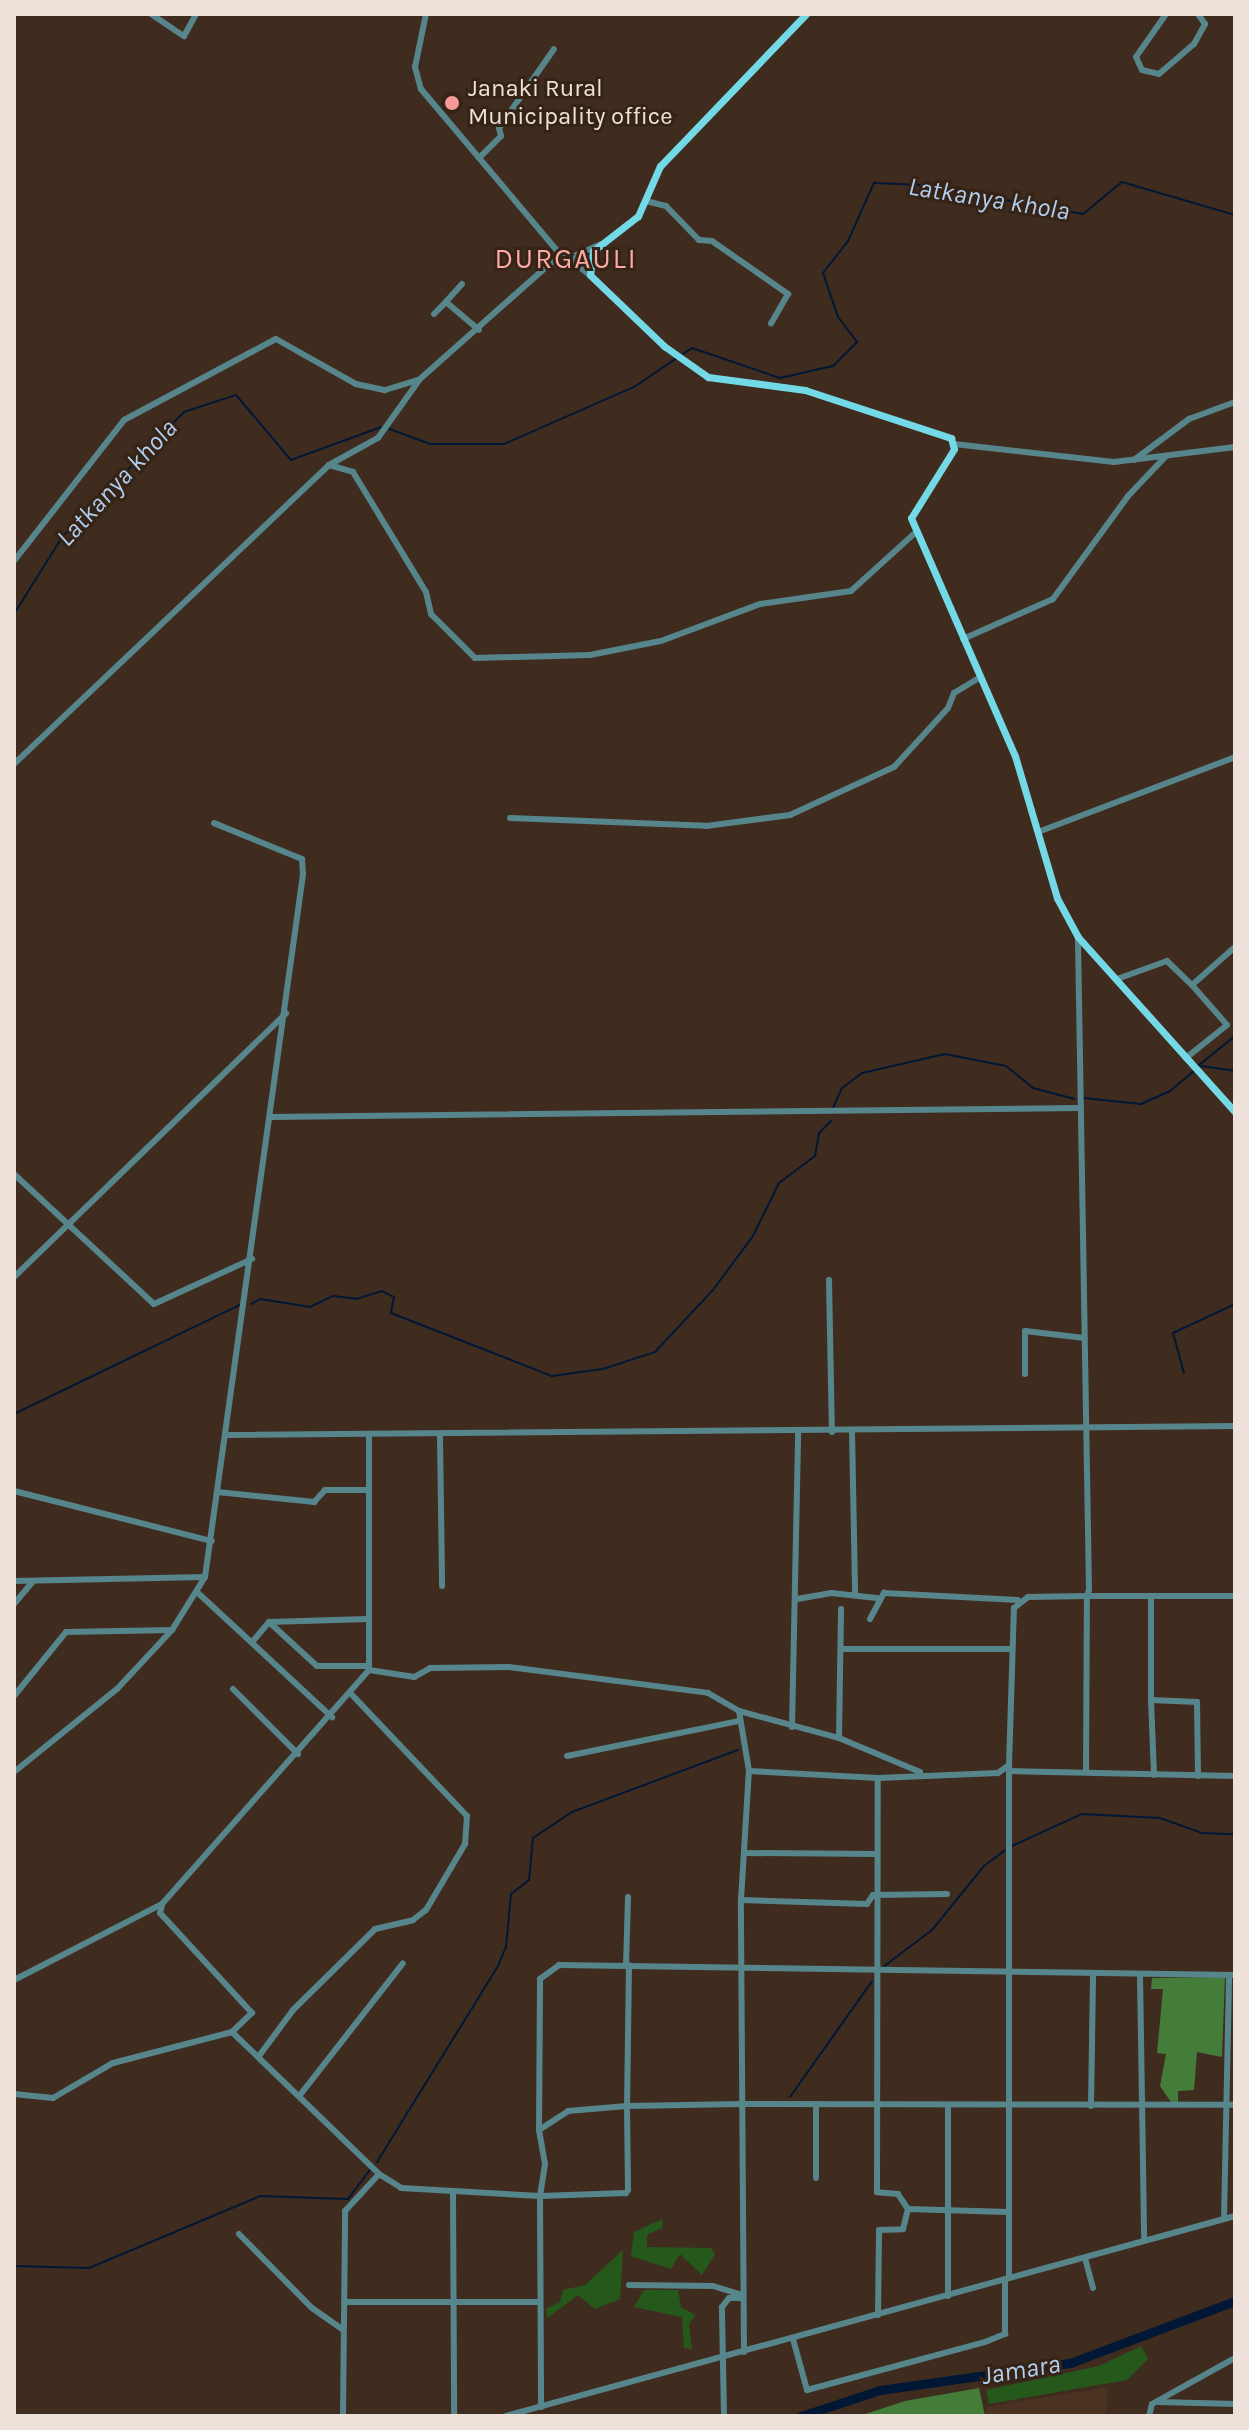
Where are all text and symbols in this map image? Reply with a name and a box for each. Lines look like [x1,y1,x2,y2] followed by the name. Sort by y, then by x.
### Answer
[468,75,672,131] place label: Janaki Rural Municipality office
[443,94,461,112] marker: Janaki Rural Municipality office
[906,171,1072,227] water label: Latkanya khola
[494,242,638,276] district label: DURGAULI
[50,413,184,553] water label: Latkanya khola
[979,2348,1063,2392] water label: Jamara

